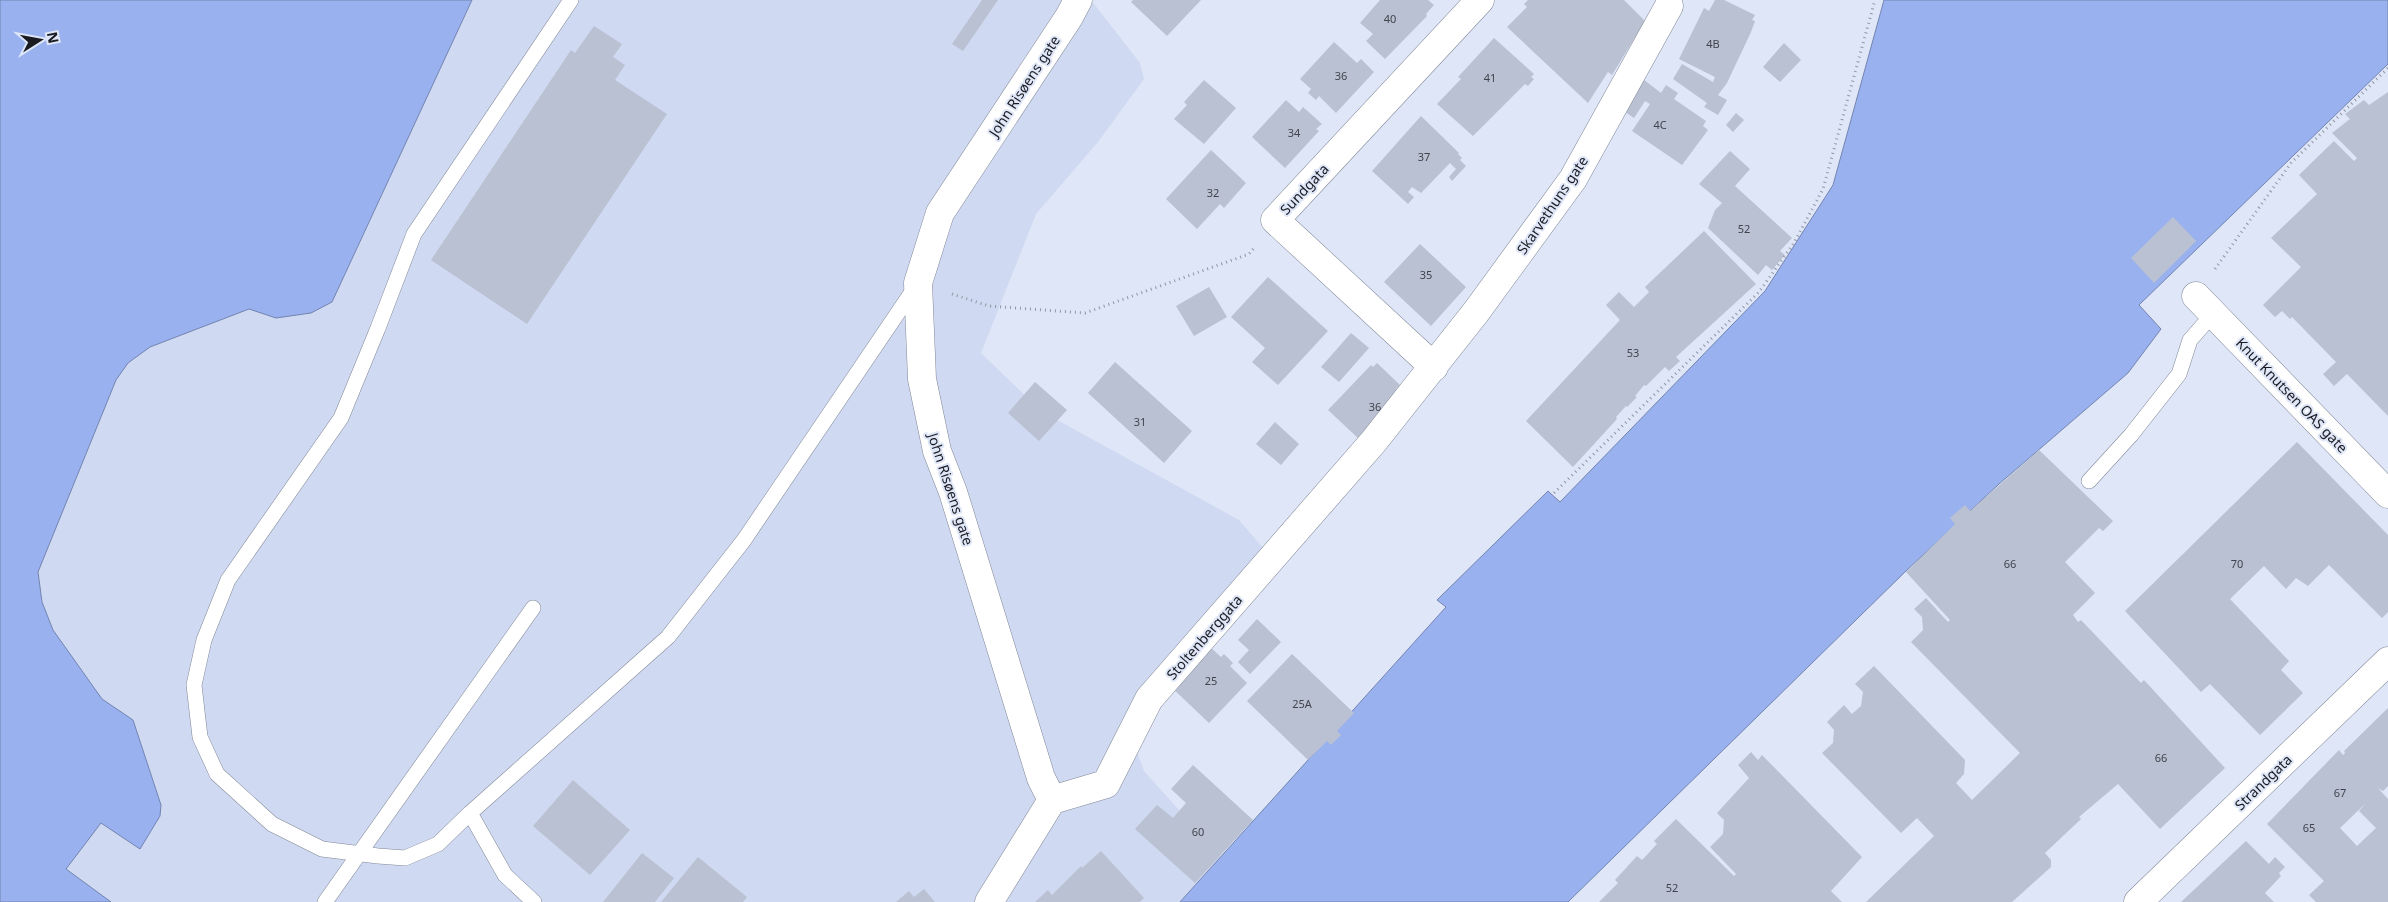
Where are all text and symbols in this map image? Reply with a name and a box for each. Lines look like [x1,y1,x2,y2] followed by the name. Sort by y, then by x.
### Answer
[1384,11,1396,26] house number: 40
[15,15,65,65] north arrow
[43,30,64,45] text: N
[983,32,1064,142] street label: John Risøens gate
[1706,36,1720,51] house number: 4B
[1335,68,1347,83] house number: 36
[1484,70,1496,85] house number: 41
[1653,117,1667,132] house number: 4C
[1288,125,1301,140] house number: 34
[1418,149,1430,164] house number: 37
[1512,152,1592,258] street label: Skarvethuns gate
[1276,159,1332,219] street label: Sundgata
[1207,185,1219,200] house number: 32
[1738,221,1750,236] house number: 52
[1420,267,1432,282] house number: 35
[2232,333,2352,457] street label: Knut Knutsen OAS gate
[1627,345,1639,360] house number: 53
[1369,399,1381,414] house number: 36
[1134,414,1146,429] house number: 31
[923,429,978,548] street label: John Risøens gate
[2004,556,2016,571] house number: 66
[2231,556,2243,571] house number: 70
[1162,591,1246,683] street label: Stoltenberggata
[1205,673,1217,688] house number: 25
[1292,696,1313,711] house number: 25A
[2155,750,2167,765] house number: 66
[2230,750,2296,814] street label: Strandgata
[2334,785,2346,800] house number: 67
[2303,820,2315,835] house number: 65
[1192,824,1204,839] house number: 60
[1666,880,1678,895] house number: 52

